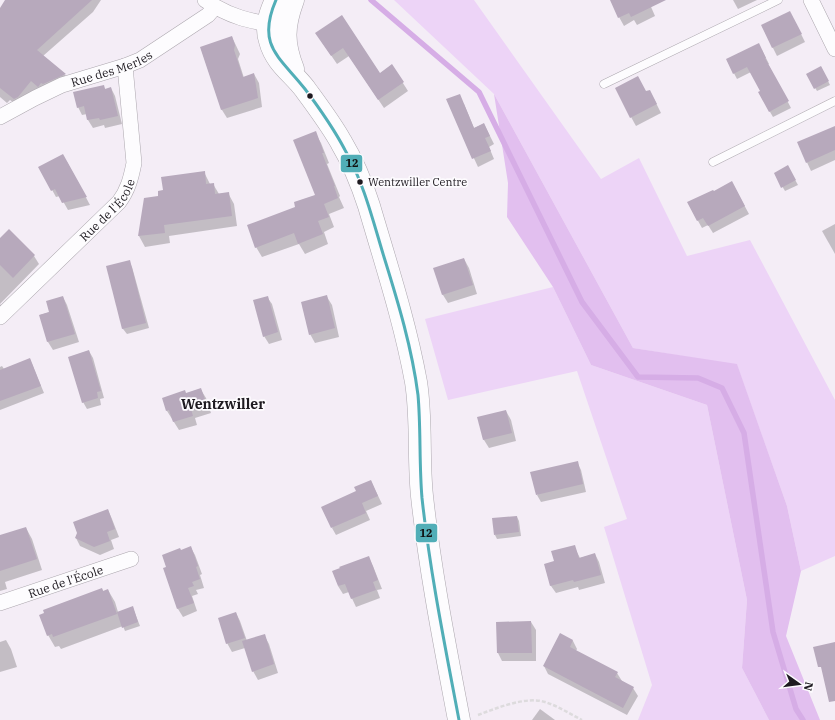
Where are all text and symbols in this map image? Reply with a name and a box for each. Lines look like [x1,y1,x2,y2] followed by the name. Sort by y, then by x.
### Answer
[69,47,155,89] street label: Rue des Merles
[305,91,315,101] unlabelled marker
[340,154,363,173] line badge: 12
[345,156,359,170] text: 12
[368,175,467,189] place label: Wentzwiller Centre
[76,177,137,244] street label: Rue de l'École
[355,177,365,187] marker: Wentzwiller Centre
[181,395,265,413] district label: Wentzwiller
[415,523,438,543] line badge: 12
[419,526,433,540] text: 12
[26,561,105,601] street label: Rue de l'École
[779,664,819,704] north arrow
[801,681,817,693] text: N

